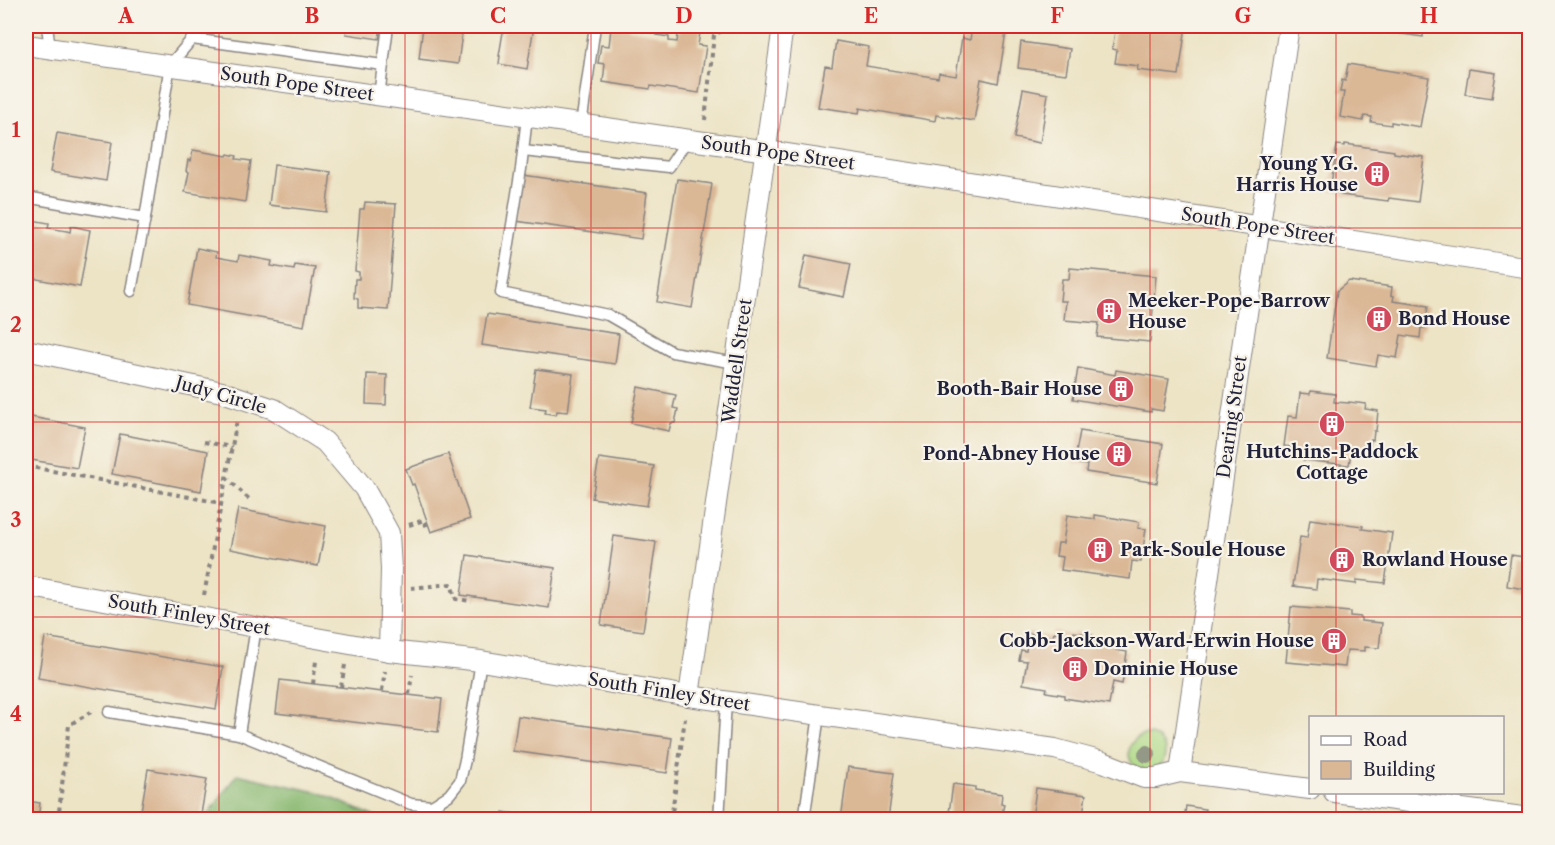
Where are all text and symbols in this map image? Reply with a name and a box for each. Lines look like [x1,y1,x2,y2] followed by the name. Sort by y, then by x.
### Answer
[117,4,134,28] text: A
[305,4,320,28] text: B
[490,4,506,28] text: C
[675,4,693,28] text: D
[864,4,878,28] text: E
[1050,4,1064,28] text: F
[1235,4,1252,28] text: G
[1420,4,1438,28] text: H
[219,62,376,106] street label: South Pope Street
[12,118,21,142] text: 1
[700,131,857,175] street label: South Pope Street
[1236,153,1358,196] place label: Young Y.G. Harris House
[1362,159,1392,189] building icon: Young Y.G. Harris House
[1180,203,1337,249] street label: South Pope Street
[1128,290,1331,333] place label: Meeker-Pope-Barrow House
[717,296,757,426] street label: Waddell Street
[1094,296,1124,326] building icon: Meeker-Pope-Barrow House
[1364,304,1394,334] building icon: Bond House
[1398,308,1510,330] place label: Bond House
[10,313,22,337] text: 2
[1212,354,1252,480] street label: Dearing Street
[170,371,269,419] street label: Judy Circle
[1106,374,1136,404] building icon: Booth-Bair House
[937,378,1102,400] place label: Booth-Bair House
[1317,409,1347,439] building icon: Hutchins-Paddock Cottage
[1104,439,1134,469] building icon: Pond-Abney House
[1246,441,1419,484] place label: Hutchins-Paddock Cottage
[923,443,1100,465] place label: Pond-Abney House
[10,508,22,532] text: 3
[1085,535,1115,565] building icon: Park-Soule House
[1120,539,1286,561] place label: Park-Soule House
[1327,545,1357,575] building icon: Rowland House
[1362,549,1508,571] place label: Rowland House
[106,590,272,640] street label: South Finley Street
[1319,626,1349,656] building icon: Cobb-Jackson-Ward-Erwin House
[999,630,1314,652] place label: Cobb-Jackson-Ward-Erwin House
[1060,654,1090,684] building icon: Dominie House
[1094,658,1238,680] place label: Dominie House
[586,668,752,716] street label: South Finley Street
[10,702,22,726] text: 4
[1309,716,1504,794] legend
[1363,729,1408,751] text: Road
[1363,759,1435,781] text: Building

